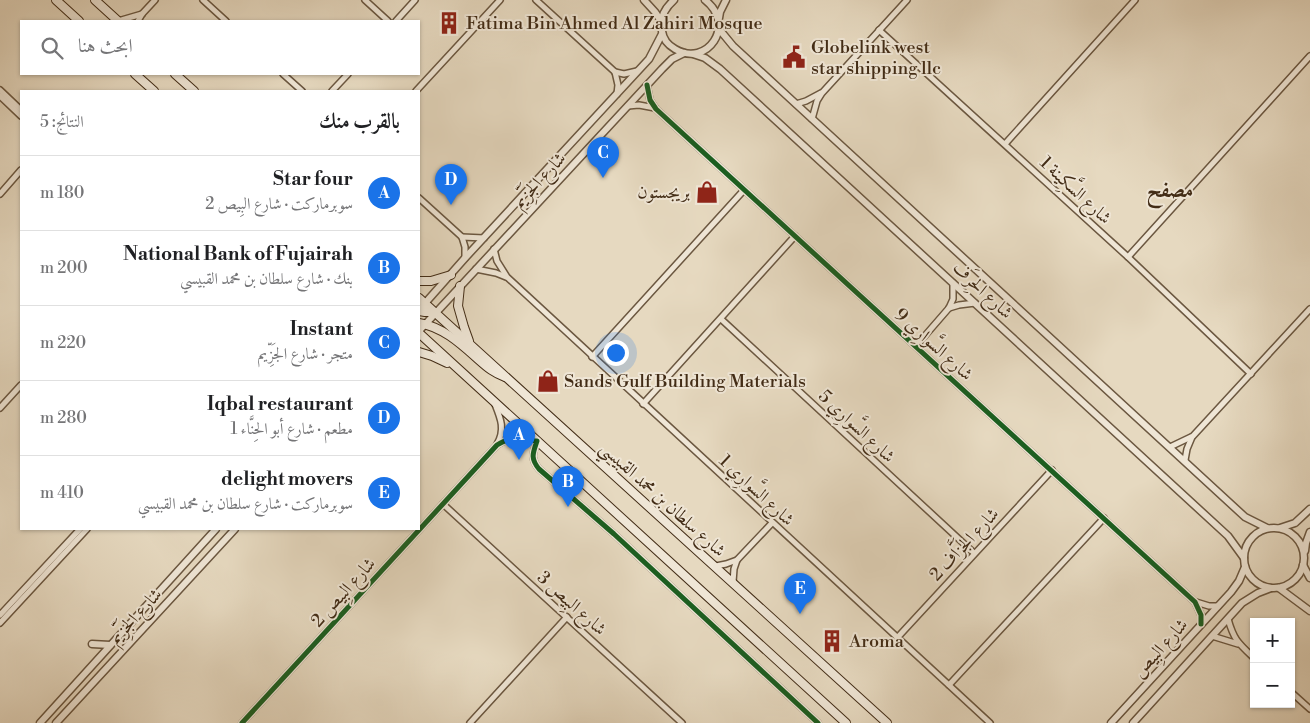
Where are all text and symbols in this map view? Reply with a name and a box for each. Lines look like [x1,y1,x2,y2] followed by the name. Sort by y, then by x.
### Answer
[436,10,462,36] building icon: Fatima Bin Ahmed Al Zahiri Mosque
[466,12,763,35] place label: Fatima Bin Ahmed Al Zahiri Mosque
[20,20,420,75] search box
[38,34,66,62] icon: search
[78,34,133,58] text: ابحث هنا
[811,36,941,80] place label: Globelink west star shipping llc
[781,44,807,70] public building icon: Globelink west star shipping llc
[319,109,400,135] text: بالقرب منك
[40,112,84,132] text: النتائج: 5
[587,137,619,178] pin: C
[506,146,574,216] street label: شارع الجَزِّيم
[1033,148,1119,232] street label: شارع السَّكِينة 1
[435,164,467,205] pin: D
[273,167,353,191] text: Star four
[1147,177,1193,209] district label: مصفح
[694,179,720,205] shop icon: بريجستون
[637,181,690,204] place label: بريجستون
[40,183,84,203] text: 180 m
[378,183,390,203] text: A
[205,194,353,214] text: سوبرماركت · شارع البِيص 2
[123,242,353,266] text: National Bank of Fujairah
[946,255,1019,326] street label: شارع الحِرَف
[40,258,88,278] text: 200 m
[378,258,390,278] text: B
[180,269,353,289] text: بنك · شارع سلطان بن محمد القبيسي
[888,300,980,388] street label: شارع السَّوارِي 9
[290,317,353,341] text: Instant
[40,333,86,353] text: 220 m
[378,333,390,353] text: C
[603,340,629,366] your location
[257,344,353,364] text: متجر · شارع الجَزِّيم
[535,368,561,394] shop icon: Sands Gulf Building Materials
[564,370,806,393] place label: Sands Gulf Building Materials
[811,382,903,470] street label: شارع السَّوارِي 5
[207,392,353,416] text: Iqbal restaurant
[40,408,87,428] text: 280 m
[378,408,390,428] text: D
[230,419,353,439] text: مطعم · شارع أبو الحِنَّاء 1
[503,419,535,460] pin: A
[591,437,731,566] street label: شارع سلطان بن محمد القبيسي
[712,447,802,533] street label: شارع السَّوارِي 1
[552,466,584,507] pin: B
[221,467,353,491] text: delight movers
[40,483,84,503] text: 410 m
[378,483,390,503] text: E
[138,494,353,514] text: سوبرماركت · شارع سلطان بن محمد القبيسي
[922,500,1006,588] street label: شارع الجَزَّاف 2
[306,553,383,634] street label: شارع البِيص 2
[530,566,611,643] street label: شارع البِيص 3
[784,573,816,614] pin: E
[102,582,170,652] street label: شارع الجَزِّيم
[1128,614,1195,685] street label: شارع البِيص
[1250,618,1295,708] map controls
[1250,618,1295,663] button: +
[819,628,845,654] building icon: Aroma
[848,630,905,653] place label: Aroma
[1250,663,1295,708] button: −

